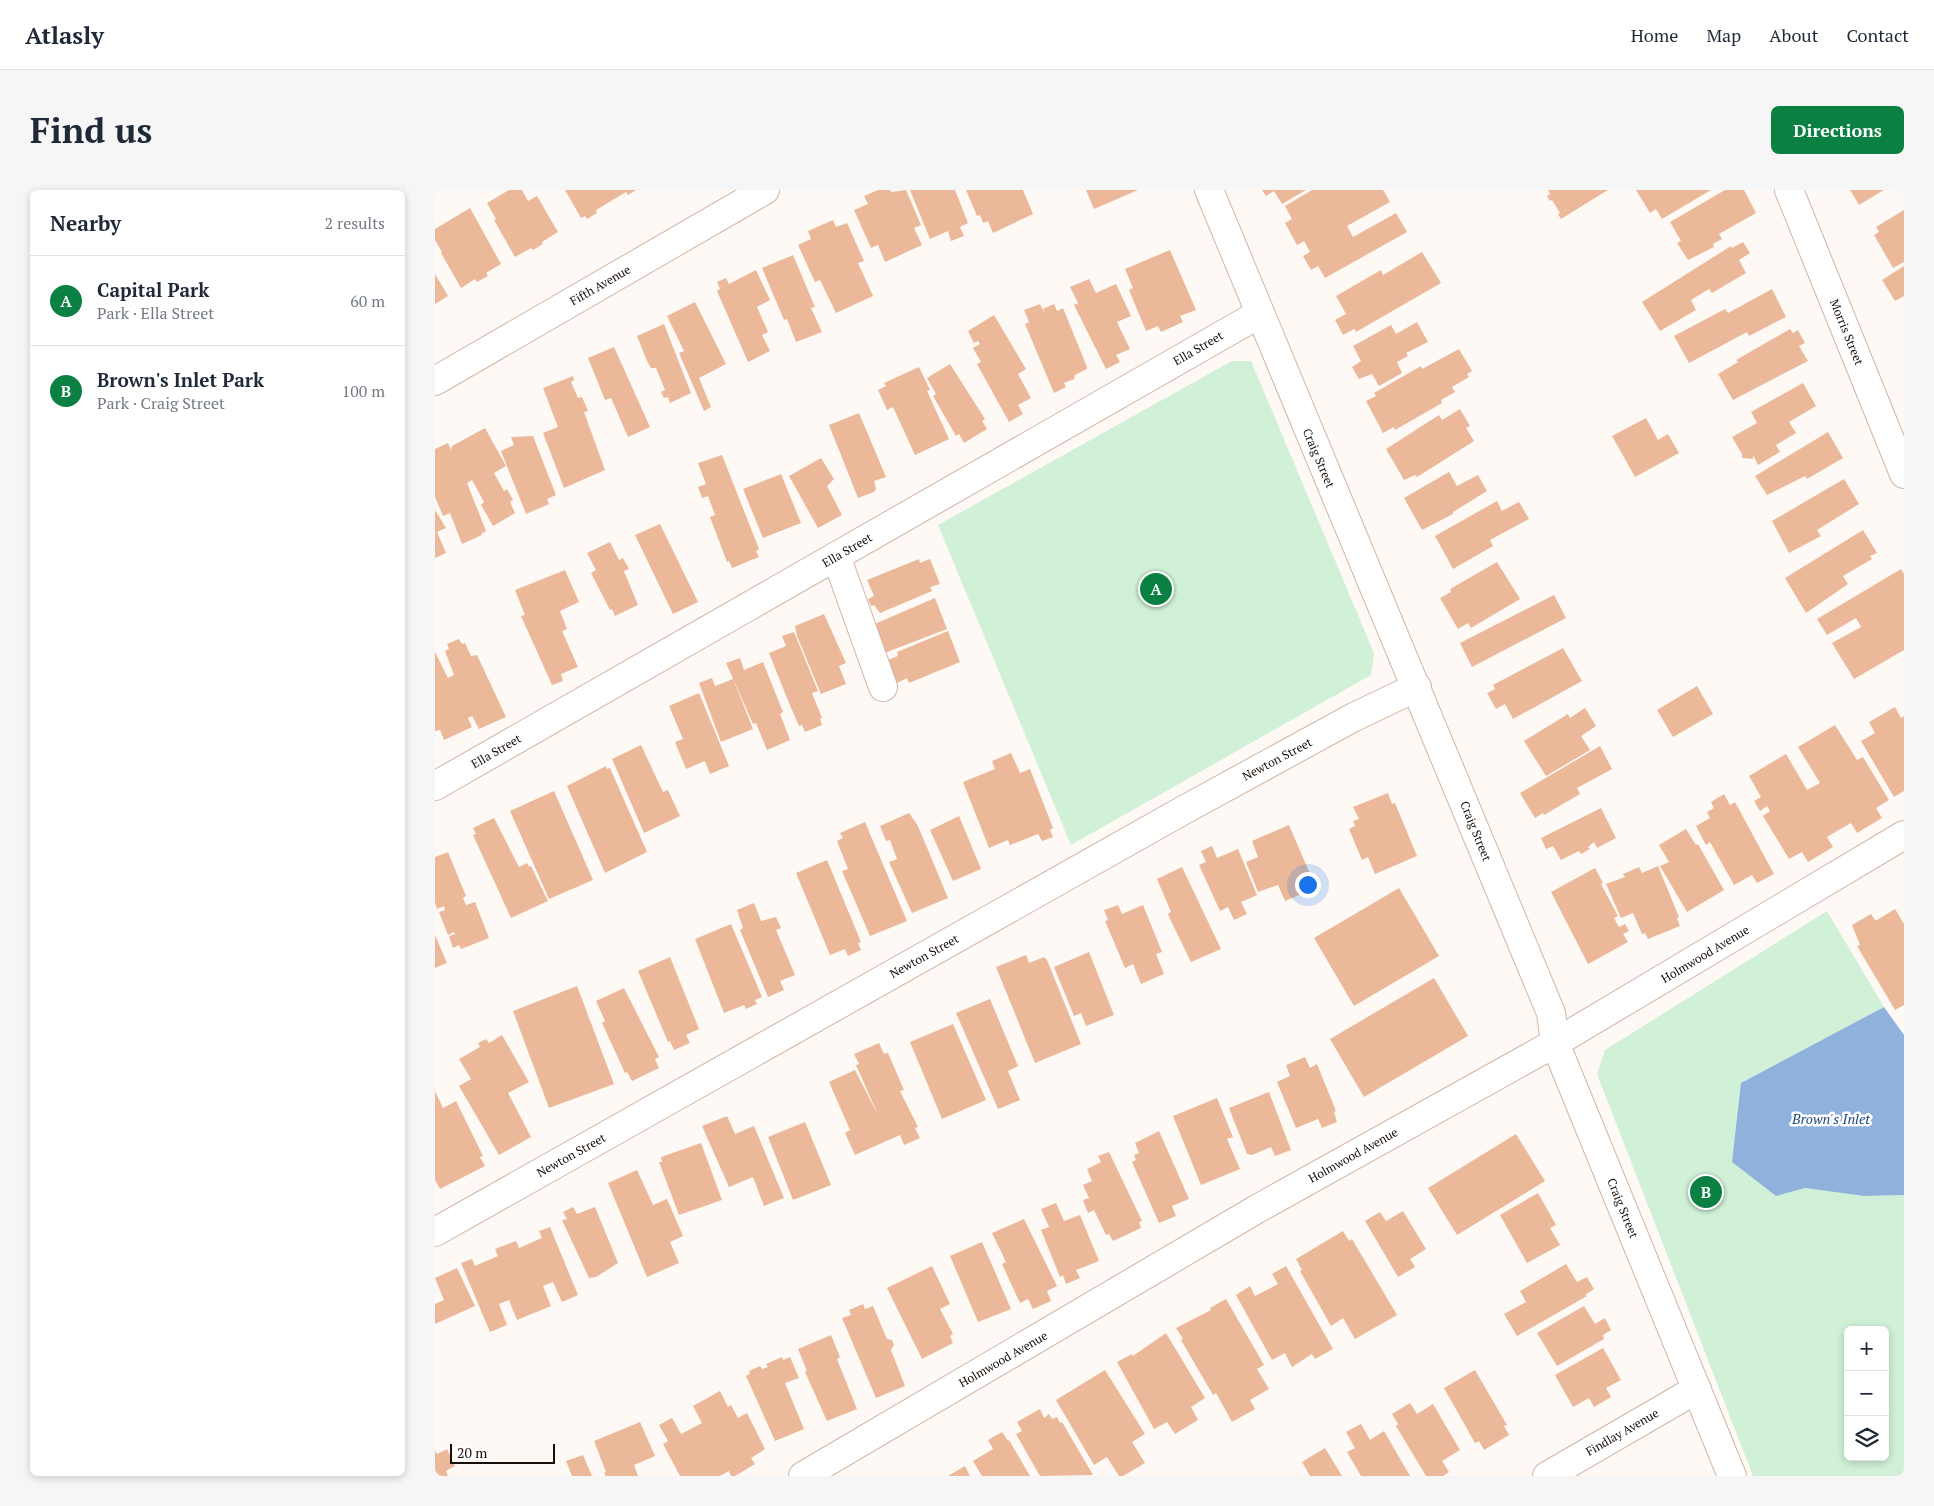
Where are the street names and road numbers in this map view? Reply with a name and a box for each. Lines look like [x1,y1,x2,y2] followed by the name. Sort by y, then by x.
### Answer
[567,262,633,308] street label: Fifth Avenue
[1827,297,1867,368] street label: Morris Street
[1170,327,1226,368] street label: Ella Street
[1300,426,1338,491] street label: Craig Street
[819,529,875,570] street label: Ella Street
[468,730,524,771] street label: Ella Street
[1240,734,1315,784] street label: Newton Street
[1457,799,1495,864] street label: Craig Street
[1658,922,1752,986] street label: Holmwood Avenue
[887,931,962,981] street label: Newton Street
[1306,1124,1400,1186] street label: Holmwood Avenue
[534,1130,609,1180] street label: Newton Street
[1604,1176,1642,1241] street label: Craig Street
[956,1328,1050,1390] street label: Holmwood Avenue
[1583,1405,1661,1459] street label: Findlay Avenue

